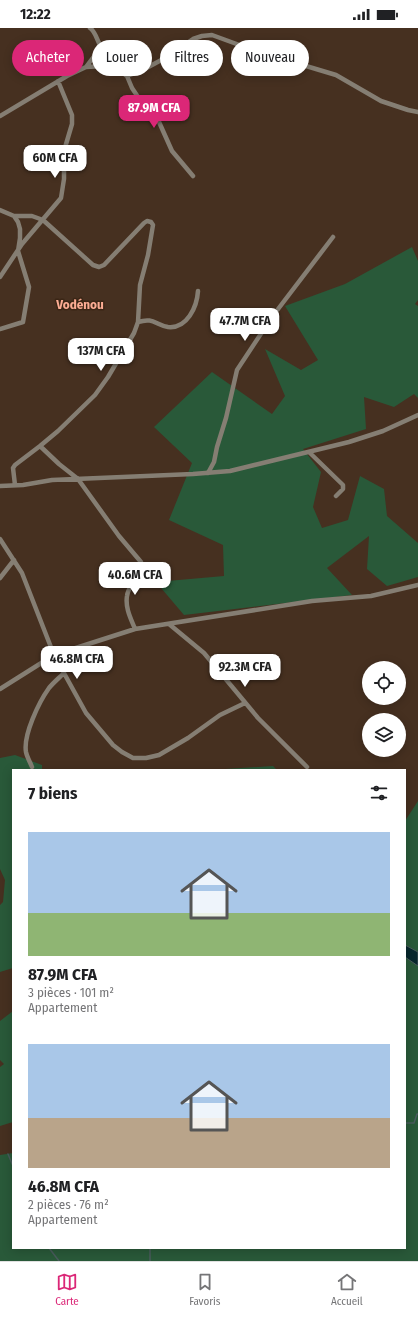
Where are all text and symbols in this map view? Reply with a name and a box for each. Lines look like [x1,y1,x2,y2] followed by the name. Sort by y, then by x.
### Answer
[20,5,51,23] text: 12:22
[12,40,84,76] chip: Acheter
[92,40,152,76] chip: Louer
[160,40,223,76] chip: Filtres
[231,40,309,76] chip: Nouveau
[108,95,200,129] pin: 87.9M CFA
[128,100,180,115] text: 87.9M CFA
[18,145,92,179] pin: 60M CFA
[33,150,77,165] text: 60M CFA
[55,297,104,312] district label: Vodénou
[199,308,291,342] pin: 47.7M CFA
[219,313,271,328] text: 47.7M CFA
[60,338,142,372] pin: 137M CFA
[77,343,125,358] text: 137M CFA
[89,562,181,596] pin: 40.6M CFA
[108,567,162,582] text: 40.6M CFA
[31,646,123,680] pin: 46.8M CFA
[50,651,104,666] text: 46.8M CFA
[199,654,291,688] pin: 92.3M CFA
[219,659,271,674] text: 92.3M CFA
[362,661,406,757] map controls
[362,661,406,705] button: locate
[362,713,406,757] button: layers
[368,782,390,804] icon: filters
[28,783,77,804] text: 7 biens
[173,858,245,930] icon: home
[28,964,97,985] text: 87.9M CFA
[28,985,114,1000] text: 3 pièces · 101 m²
[28,1000,97,1015] text: Appartement
[173,1070,245,1142] icon: home
[28,1176,99,1197] text: 46.8M CFA
[28,1197,109,1212] text: 2 pièces · 76 m²
[28,1212,97,1227] text: Appartement
[55,1271,79,1308] tab: Carte
[189,1271,221,1308] tab: Favoris
[331,1271,363,1308] tab: Accueil

